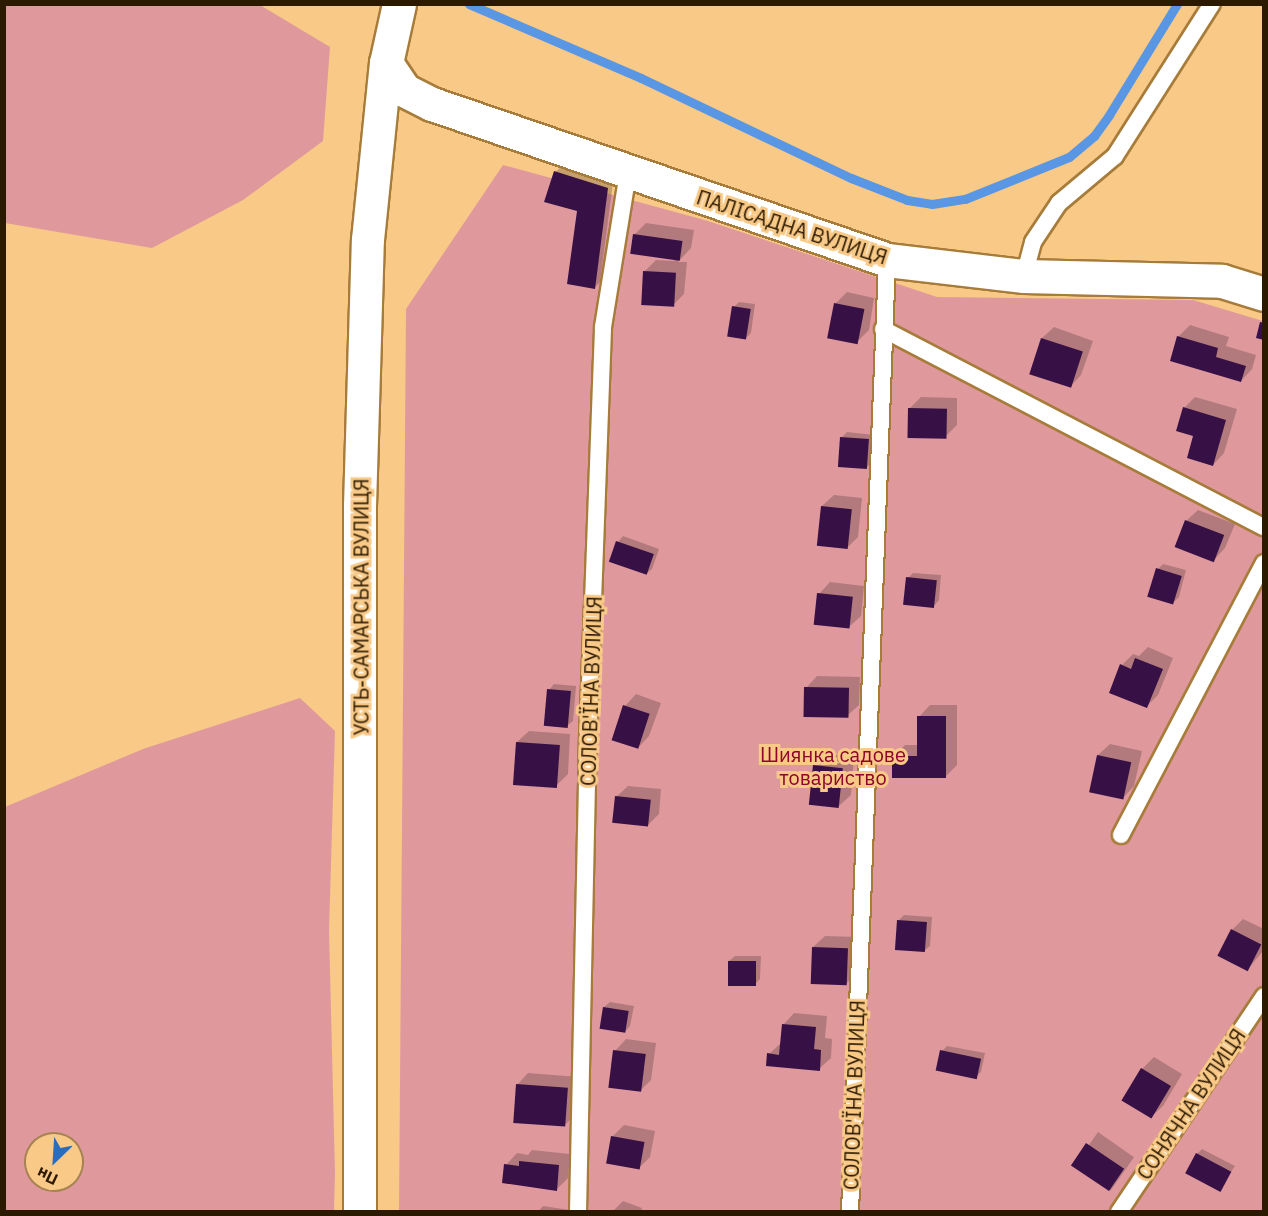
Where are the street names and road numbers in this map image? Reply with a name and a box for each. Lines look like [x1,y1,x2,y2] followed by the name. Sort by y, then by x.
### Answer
[694,185,890,269] street label: ПАЛІСАДНА ВУЛИЦЯ
[349,479,373,735] street label: УСТЬ-САМАРСЬКА ВУЛИЦЯ
[576,596,606,786] street label: СОЛОВ'ЇНА ВУЛИЦЯ
[839,1000,869,1190] street label: СОЛОВ'ЇНА ВУЛИЦЯ
[1132,1024,1250,1184] street label: СОНЯЧНА ВУЛИЦЯ

